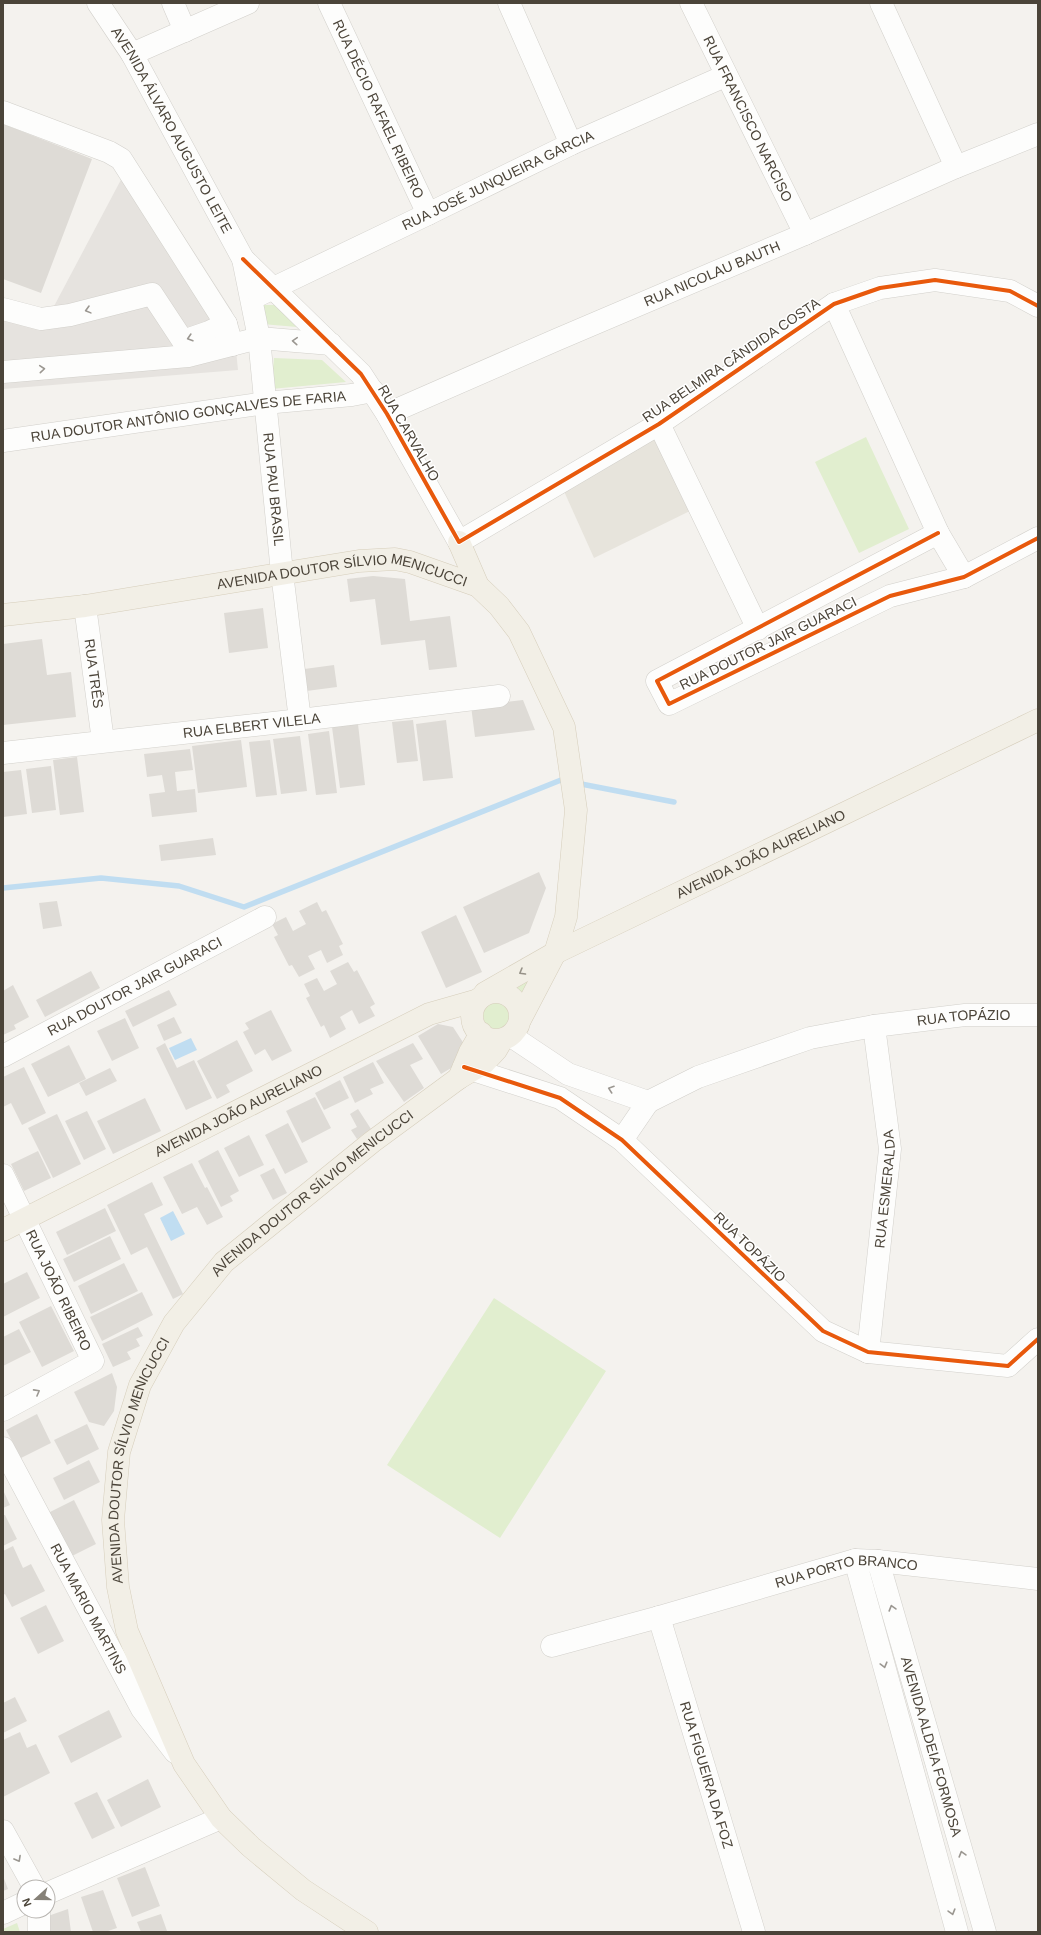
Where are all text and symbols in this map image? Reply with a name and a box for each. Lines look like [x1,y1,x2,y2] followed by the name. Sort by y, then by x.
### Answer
[330,17,428,201] street label: RUA DÉCIO RAFAEL RIBEIRO
[108,24,235,236] street label: AVENIDA ÁLVARO AUGUSTO LEITE
[700,33,796,204] street label: RUA FRANCISCO NARCISO
[399,127,597,233] street label: RUA JOSÉ JUNQUEIRA GARCIA
[641,238,782,310] street label: RUA NICOLAU BAUTH
[639,294,823,426] street label: RUA BELMIRA CÂNDIDA COSTA
[85,305,92,314] one-way arrow
[187,333,194,342] one-way arrow
[292,337,298,346] one-way arrow
[39,364,45,373] one-way arrow
[375,382,443,484] street label: RUA CARVALHO
[30,388,347,445] street label: RUA DOUTOR ANTÔNIO GONÇALVES DE FARIA
[260,432,287,547] street label: RUA PAU BRASIL
[216,550,469,592] text: AVENIDA DOUTOR SÍLVIO MENICUCCI
[214,577,470,593] street label: AVENIDA DOUTOR SÍLVIO MENICUCCI
[677,593,859,693] street label: RUA DOUTOR JAIR GUARACI
[81,638,107,709] street label: RUA TRÊS
[182,710,322,741] street label: RUA ELBERT VILELA
[674,806,848,901] street label: AVENIDA JOÃO AURELIANO
[45,933,225,1039] street label: RUA DOUTOR JAIR GUARACI
[519,968,526,975] one-way arrow
[916,1007,1010,1029] street label: RUA TOPÁZIO
[152,1061,325,1160] street label: AVENIDA JOÃO AURELIANO
[608,1085,615,1094] one-way arrow
[208,1106,416,1279] street label: AVENIDA DOUTOR SÍLVIO MENICUCCI
[871,1128,898,1249] street label: RUA ESMERALDA
[711,1209,789,1285] street label: RUA TOPÁZIO
[23,1227,95,1353] street label: RUA JOÃO RIBEIRO
[105,1334,173,1584] street label: AVENIDA DOUTOR SÍLVIO MENICUCCI
[33,1389,40,1396] one-way arrow
[47,1541,130,1677] street label: RUA MARIO MARTINS
[773,1552,919,1591] street label: RUA PORTO BRANCO
[888,1605,897,1612] one-way arrow
[898,1655,965,1839] street label: AVENIDA ALDEIA FORMOSA
[880,1662,888,1669] one-way arrow
[677,1700,736,1851] street label: RUA FIGUEIRA DA FOZ
[958,1851,967,1858] one-way arrow
[14,1855,21,1862] one-way arrow
[16,1879,56,1919] north arrow
[20,1897,34,1908] text: N
[947,1909,956,1916] one-way arrow

